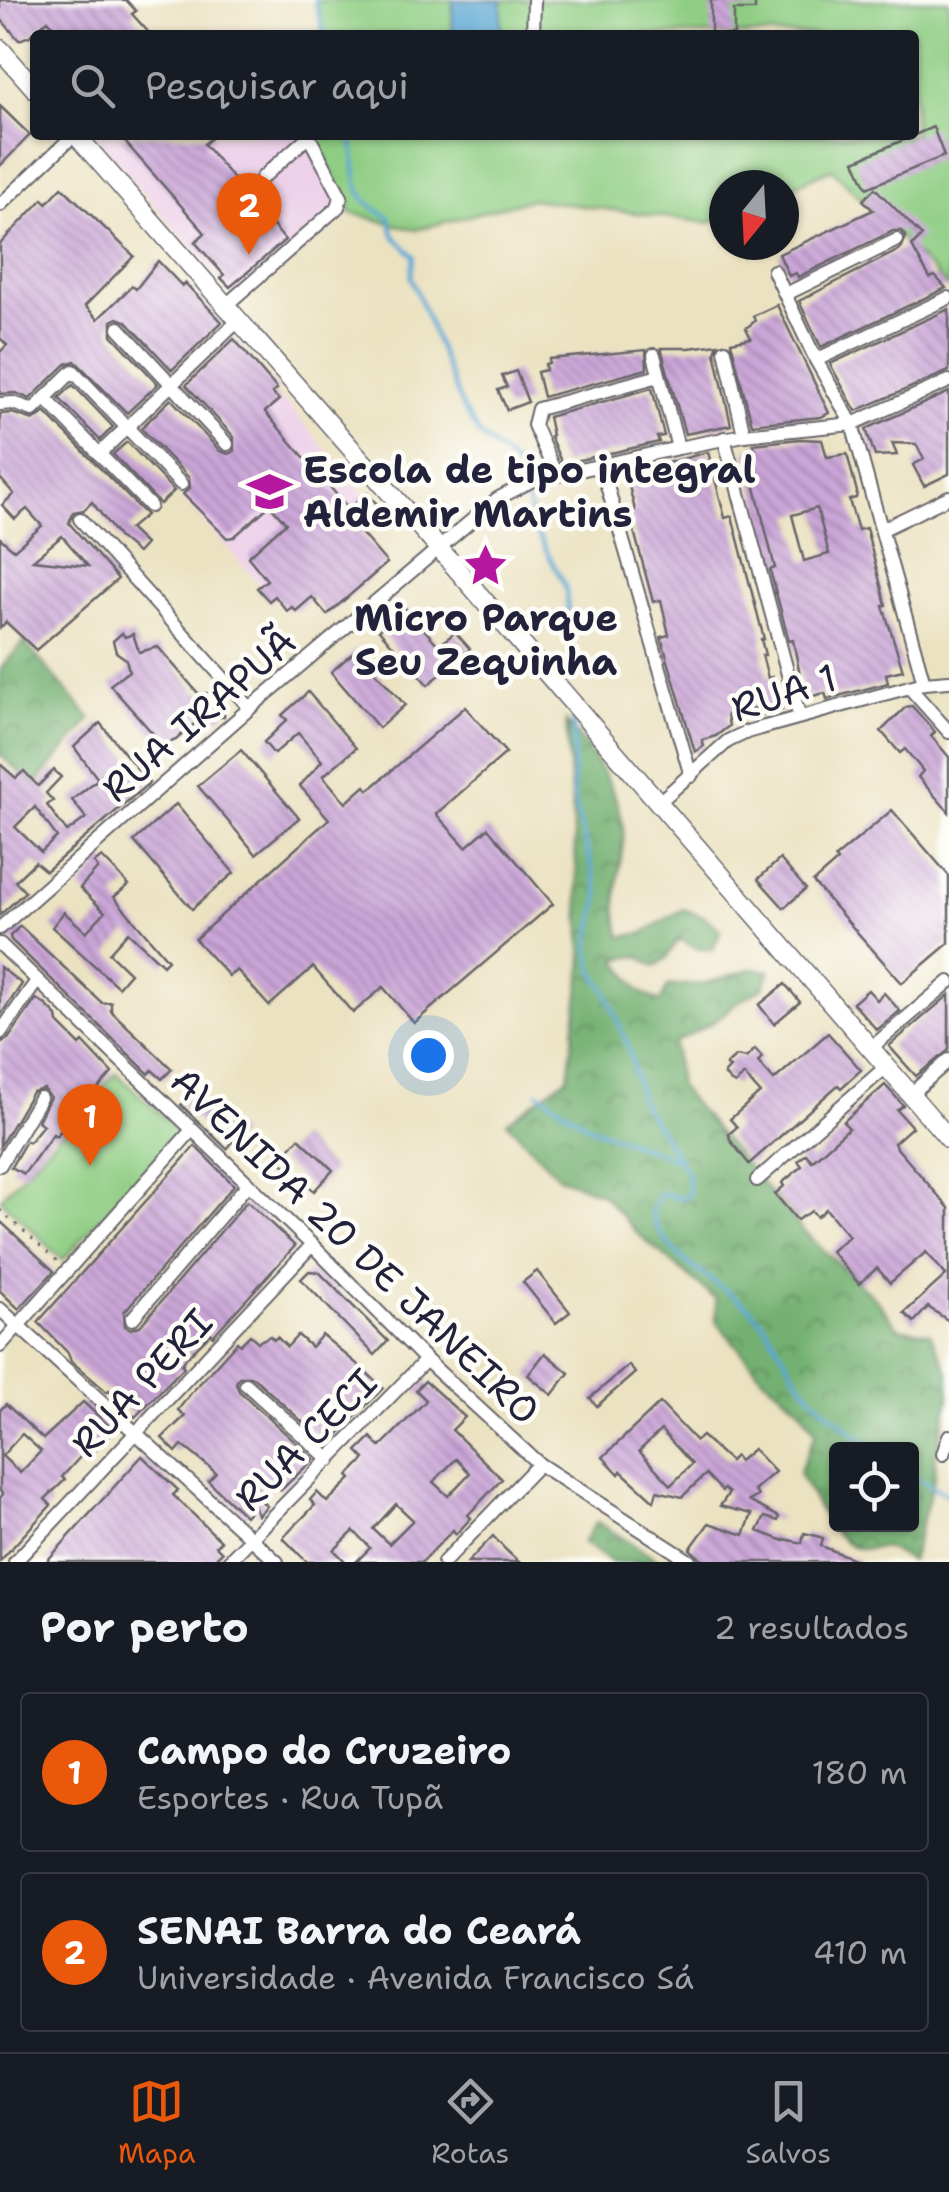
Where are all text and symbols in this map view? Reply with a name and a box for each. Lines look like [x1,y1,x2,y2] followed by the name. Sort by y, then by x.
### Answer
[30,30,919,140] search box
[65,58,120,113] icon: search
[145,60,409,111] text: Pesquisar aqui
[709,170,799,260] north arrow
[216,172,282,255] pin: 2
[303,444,756,539] place label: Escola de tipo integral Aldemir Martins
[246,468,294,516] school or university icon: Escola de tipo integral Aldemir Martins
[462,542,510,590] place icon: Micro Parque Seu Zequinha
[354,592,618,687] place label: Micro Parque Seu Zequinha
[91,616,306,813] street label: RUA IRAPUÃ
[725,652,843,733] street label: RUA 1
[403,1030,454,1081] your location
[160,1056,551,1435] street label: AVENIDA 20 DE JANEIRO
[58,1084,122,1166] pin: 1
[60,1298,223,1468] street label: RUA PERI
[223,1357,388,1522] street label: RUA CECI
[829,1442,919,1532] map controls
[829,1442,919,1532] button: locate
[40,1599,249,1655] text: Por perto
[714,1606,909,1649] text: 2 resultados
[137,1725,511,1776] text: Campo do Cruzeiro
[67,1751,82,1794] text: 1
[811,1751,907,1794] text: 180 m
[137,1776,443,1819] text: Esportes · Rua Tupã
[137,1905,581,1956] text: SENAI Barra do Ceará
[63,1931,86,1974] text: 2
[813,1931,907,1974] text: 410 m
[137,1956,694,1999] text: Universidade · Avenida Francisco Sá
[118,2074,195,2172] tab: Mapa
[431,2074,509,2172] tab: Rotas
[745,2074,831,2172] tab: Salvos

